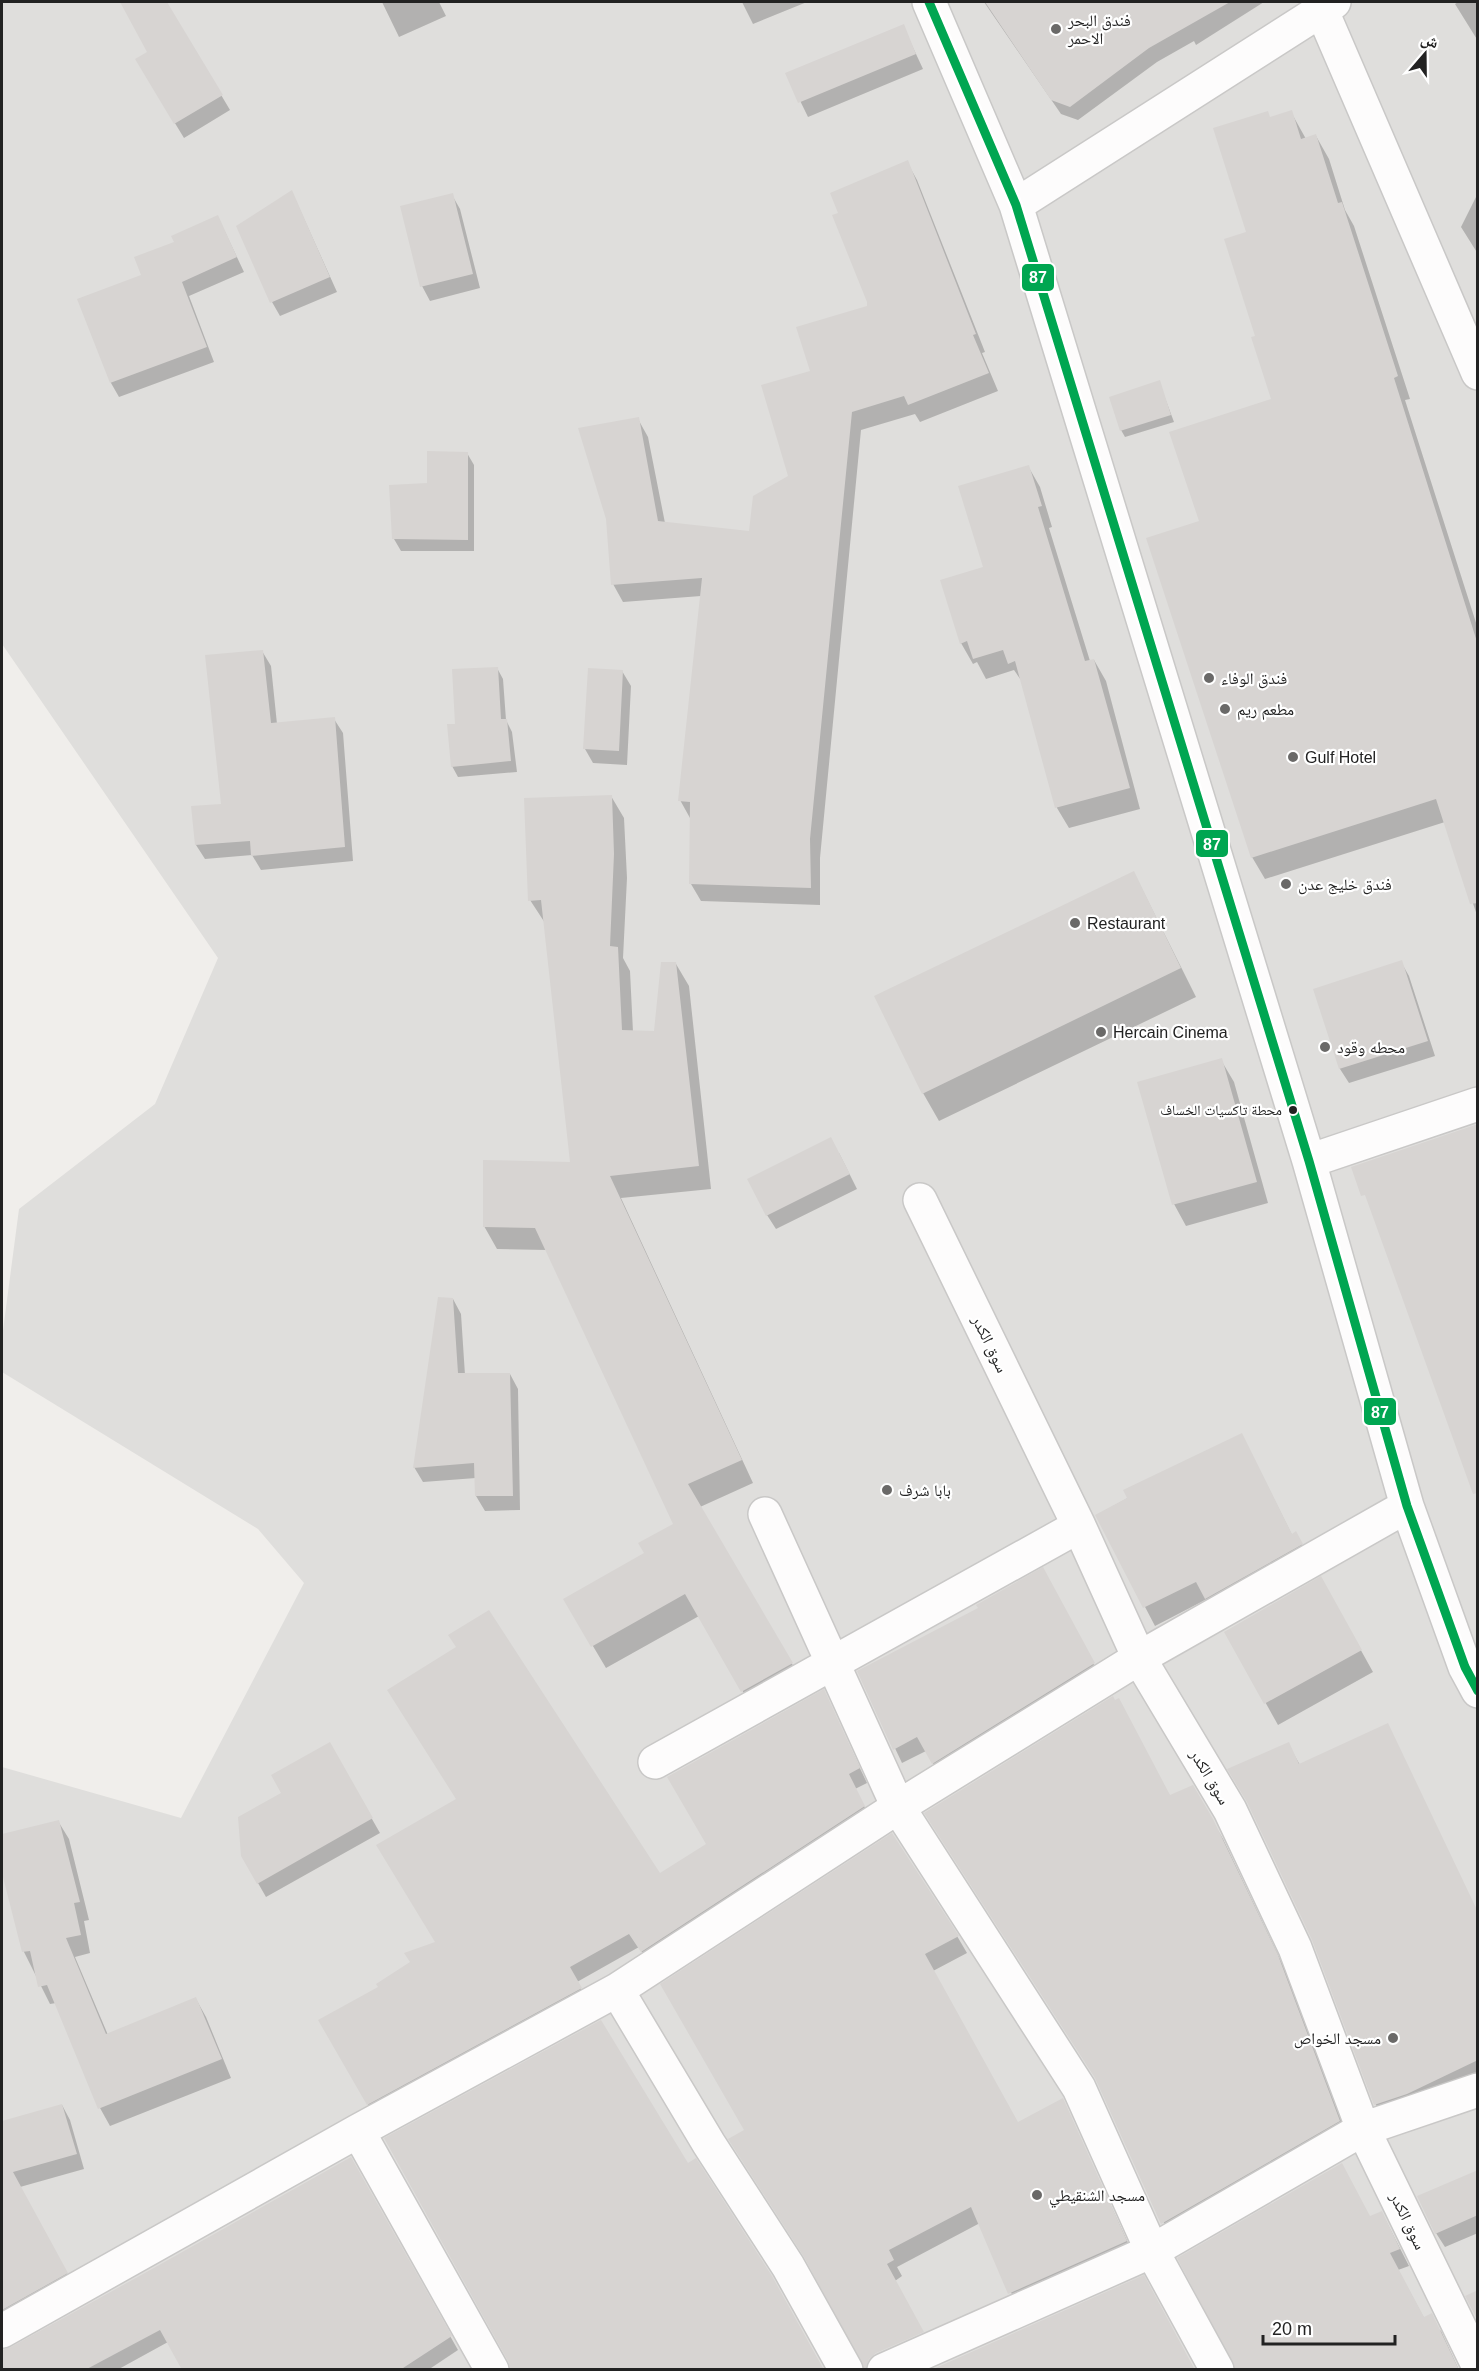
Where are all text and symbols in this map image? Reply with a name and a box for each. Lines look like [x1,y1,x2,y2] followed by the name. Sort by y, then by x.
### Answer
[1067,12,1131,48] place label: فندق البحر الاحمر
[1049,22,1063,36] marker: فندق البحر الاحمر
[1395,24,1455,84] north arrow
[1419,29,1441,52] text: ش
[1021,263,1055,292] line badge: 87
[1029,269,1047,286] text: 87
[1221,670,1287,689] place label: فندق الوفاء
[1202,671,1216,685] marker: فندق الوفاء
[1237,701,1294,720] place label: مطعم ريم
[1218,702,1232,716] marker: مطعم ريم
[1305,749,1376,766] place label: Gulf Hotel
[1286,750,1300,764] marker: Gulf Hotel
[1195,829,1229,858] line badge: 87
[1203,836,1221,853] text: 87
[1298,876,1392,895] place label: فندق خليج عدن
[1279,877,1293,891] marker: فندق خليج عدن
[1087,915,1166,932] place label: Restaurant
[1068,916,1082,930] marker: Restaurant
[1113,1024,1228,1041] place label: Hercain Cinema
[1094,1025,1108,1039] marker: Hercain Cinema
[1337,1039,1405,1057] place label: محطه وقود
[1318,1040,1332,1054] marker: محطه وقود
[1160,1102,1282,1118] place label: محطة تاكسيات الخساف
[1287,1104,1299,1116] marker: محطة تاكسيات الخساف
[967,1312,1011,1376] street label: سوق الكدر
[1363,1397,1397,1426] line badge: 87
[1371,1404,1389,1421] text: 87
[899,1482,951,1500] place label: بابا شرف
[880,1483,894,1497] marker: بابا شرف
[1185,1746,1233,1809] street label: سوق الكدر
[1294,2030,1381,2049] place label: مسجد الخواص
[1386,2031,1400,2045] marker: مسجد الخواص
[1049,2187,1145,2208] place label: مسجد الشنقيطي
[1030,2188,1044,2202] marker: مسجد الشنقيطي
[1385,2189,1429,2253] street label: سوق الكدر
[1263,2308,1395,2346] scale bar
[1272,2319,1312,2339] text: 20 m

